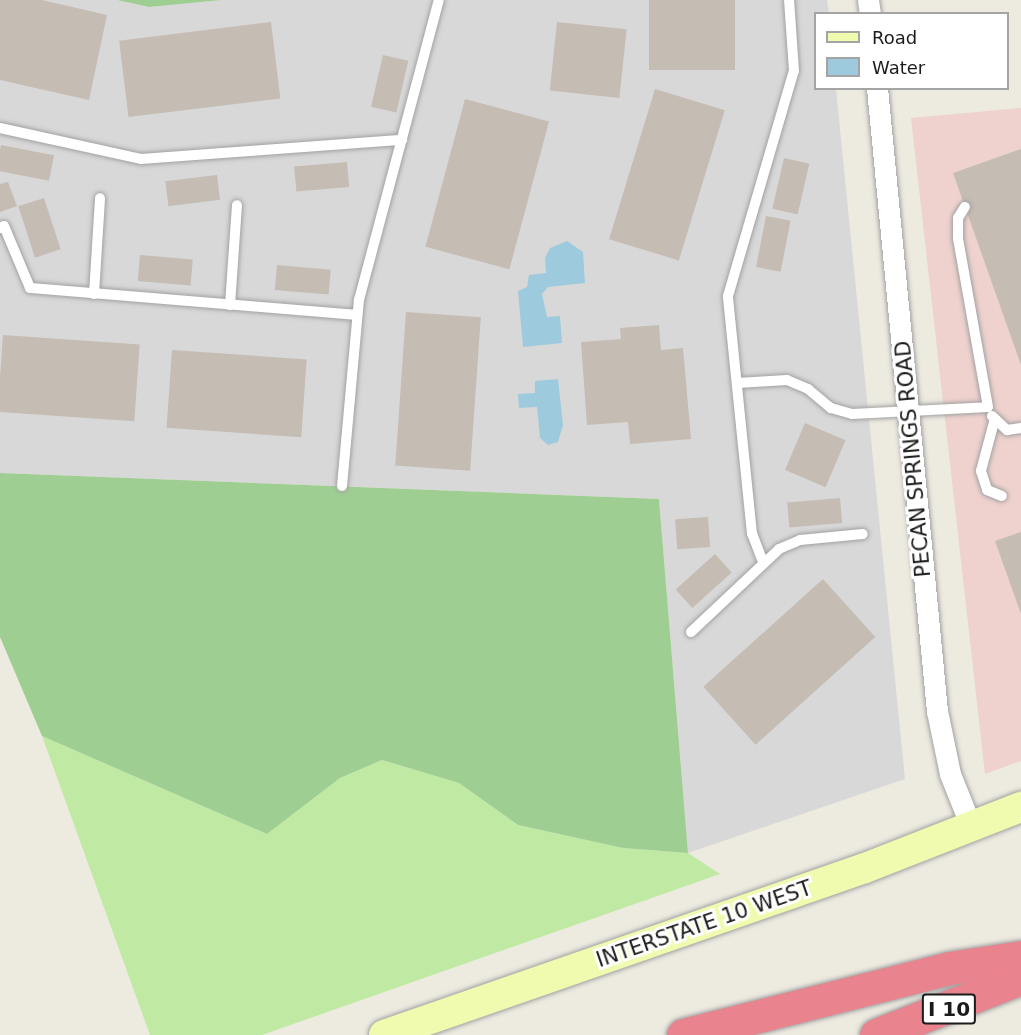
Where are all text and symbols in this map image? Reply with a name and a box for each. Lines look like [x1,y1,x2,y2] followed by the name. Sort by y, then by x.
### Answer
[814,12,1009,90] legend
[872,27,917,48] text: Road
[872,57,925,78] text: Water
[890,340,936,578] street label: PECAN SPRINGS ROAD
[593,875,815,973] street label: INTERSTATE 10 WEST
[920,992,978,1026] road number: I 10

